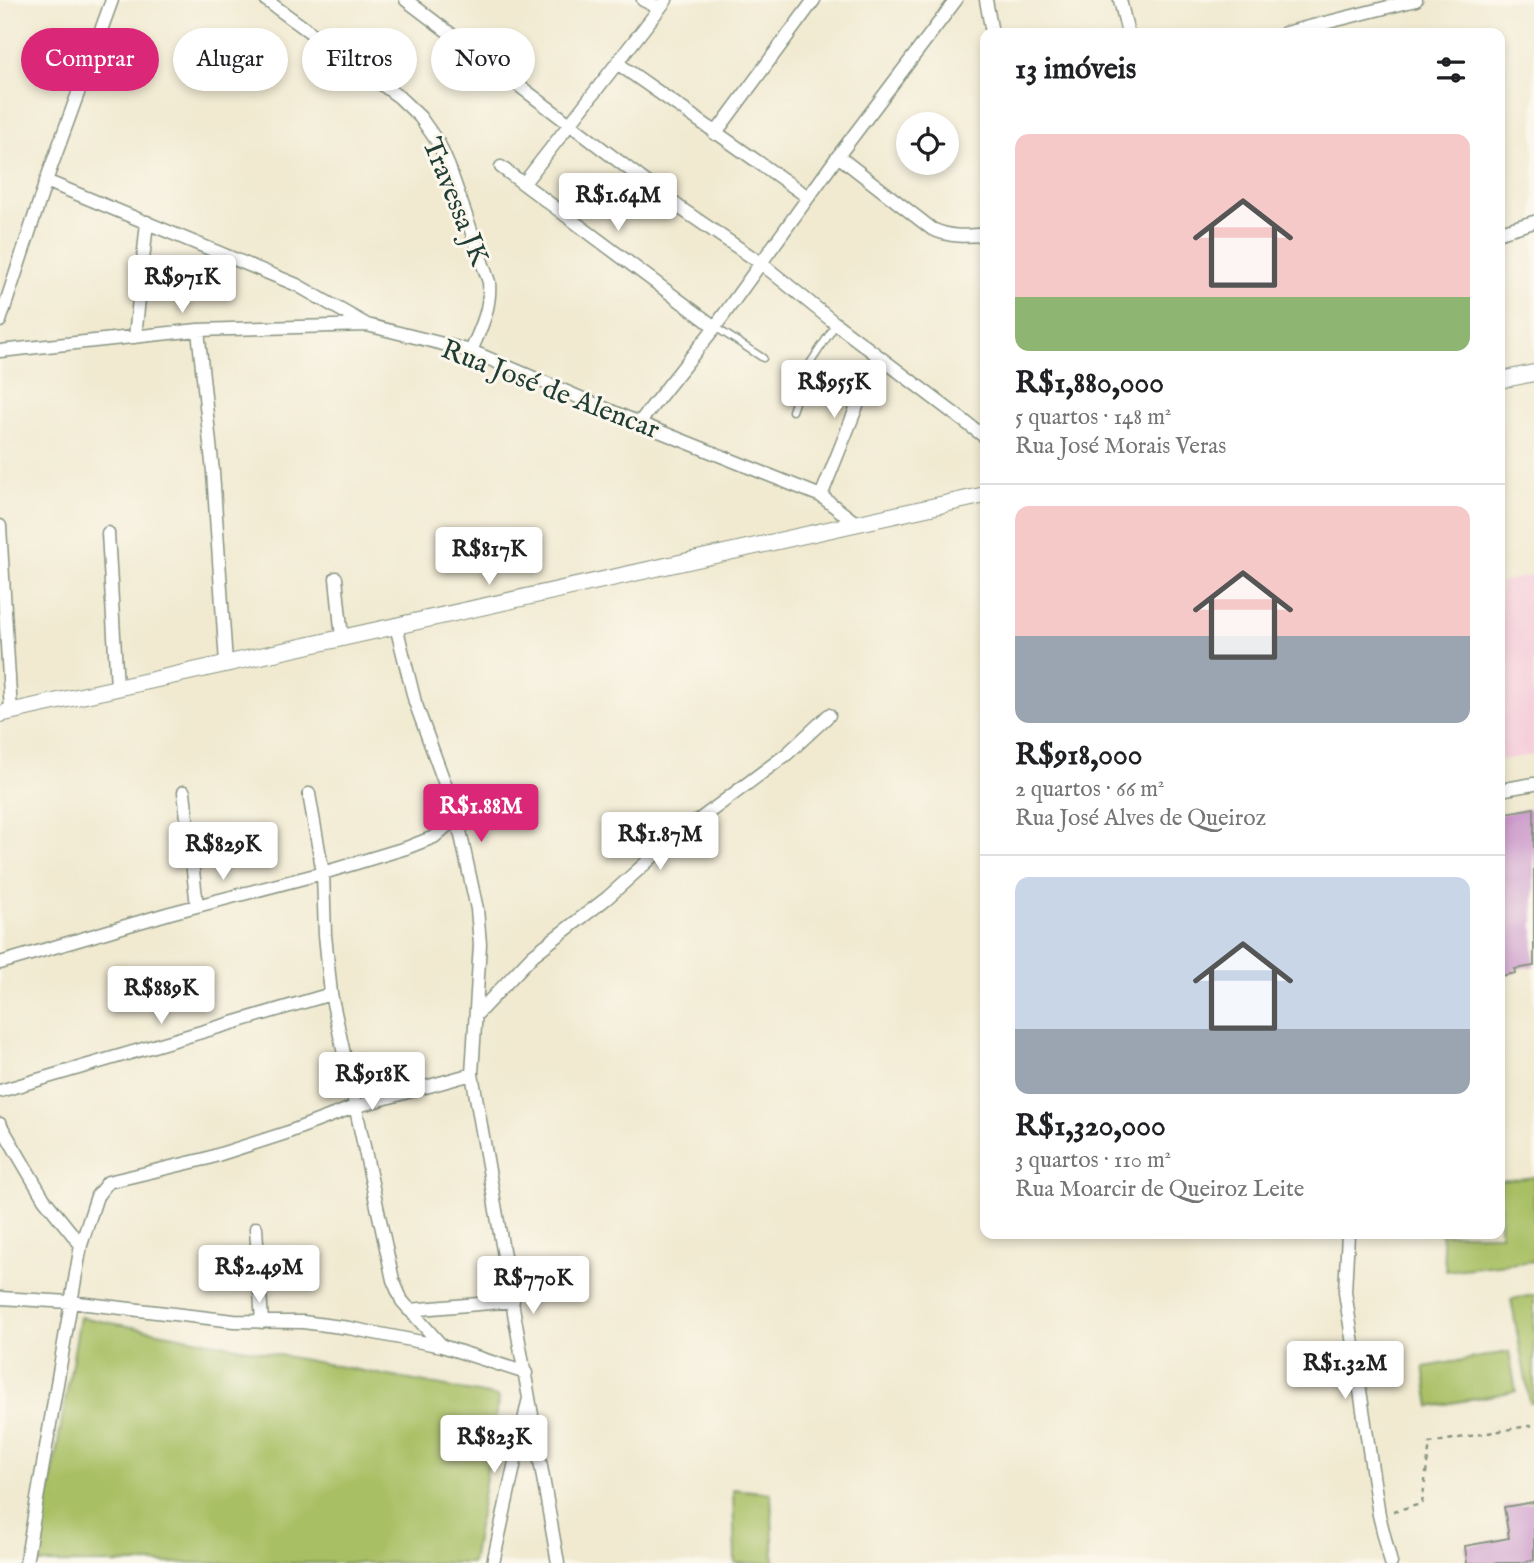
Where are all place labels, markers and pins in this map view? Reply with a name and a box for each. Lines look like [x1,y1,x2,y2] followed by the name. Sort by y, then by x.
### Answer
[553,174,683,233] pin: R$1.64M
[125,256,239,315] pin: R$971K
[777,360,891,420] pin: R$955K
[432,528,546,587] pin: R$817K
[416,784,546,844] pin: R$1.88M
[595,812,725,872] pin: R$1.87M
[166,822,280,882] pin: R$829K
[104,967,218,1026] pin: R$889K
[315,1052,429,1112] pin: R$918K
[194,1246,324,1305] pin: R$2.49M
[476,1256,590,1316] pin: R$770K
[1280,1342,1410,1401] pin: R$1.32M
[437,1416,551,1475] pin: R$823K

